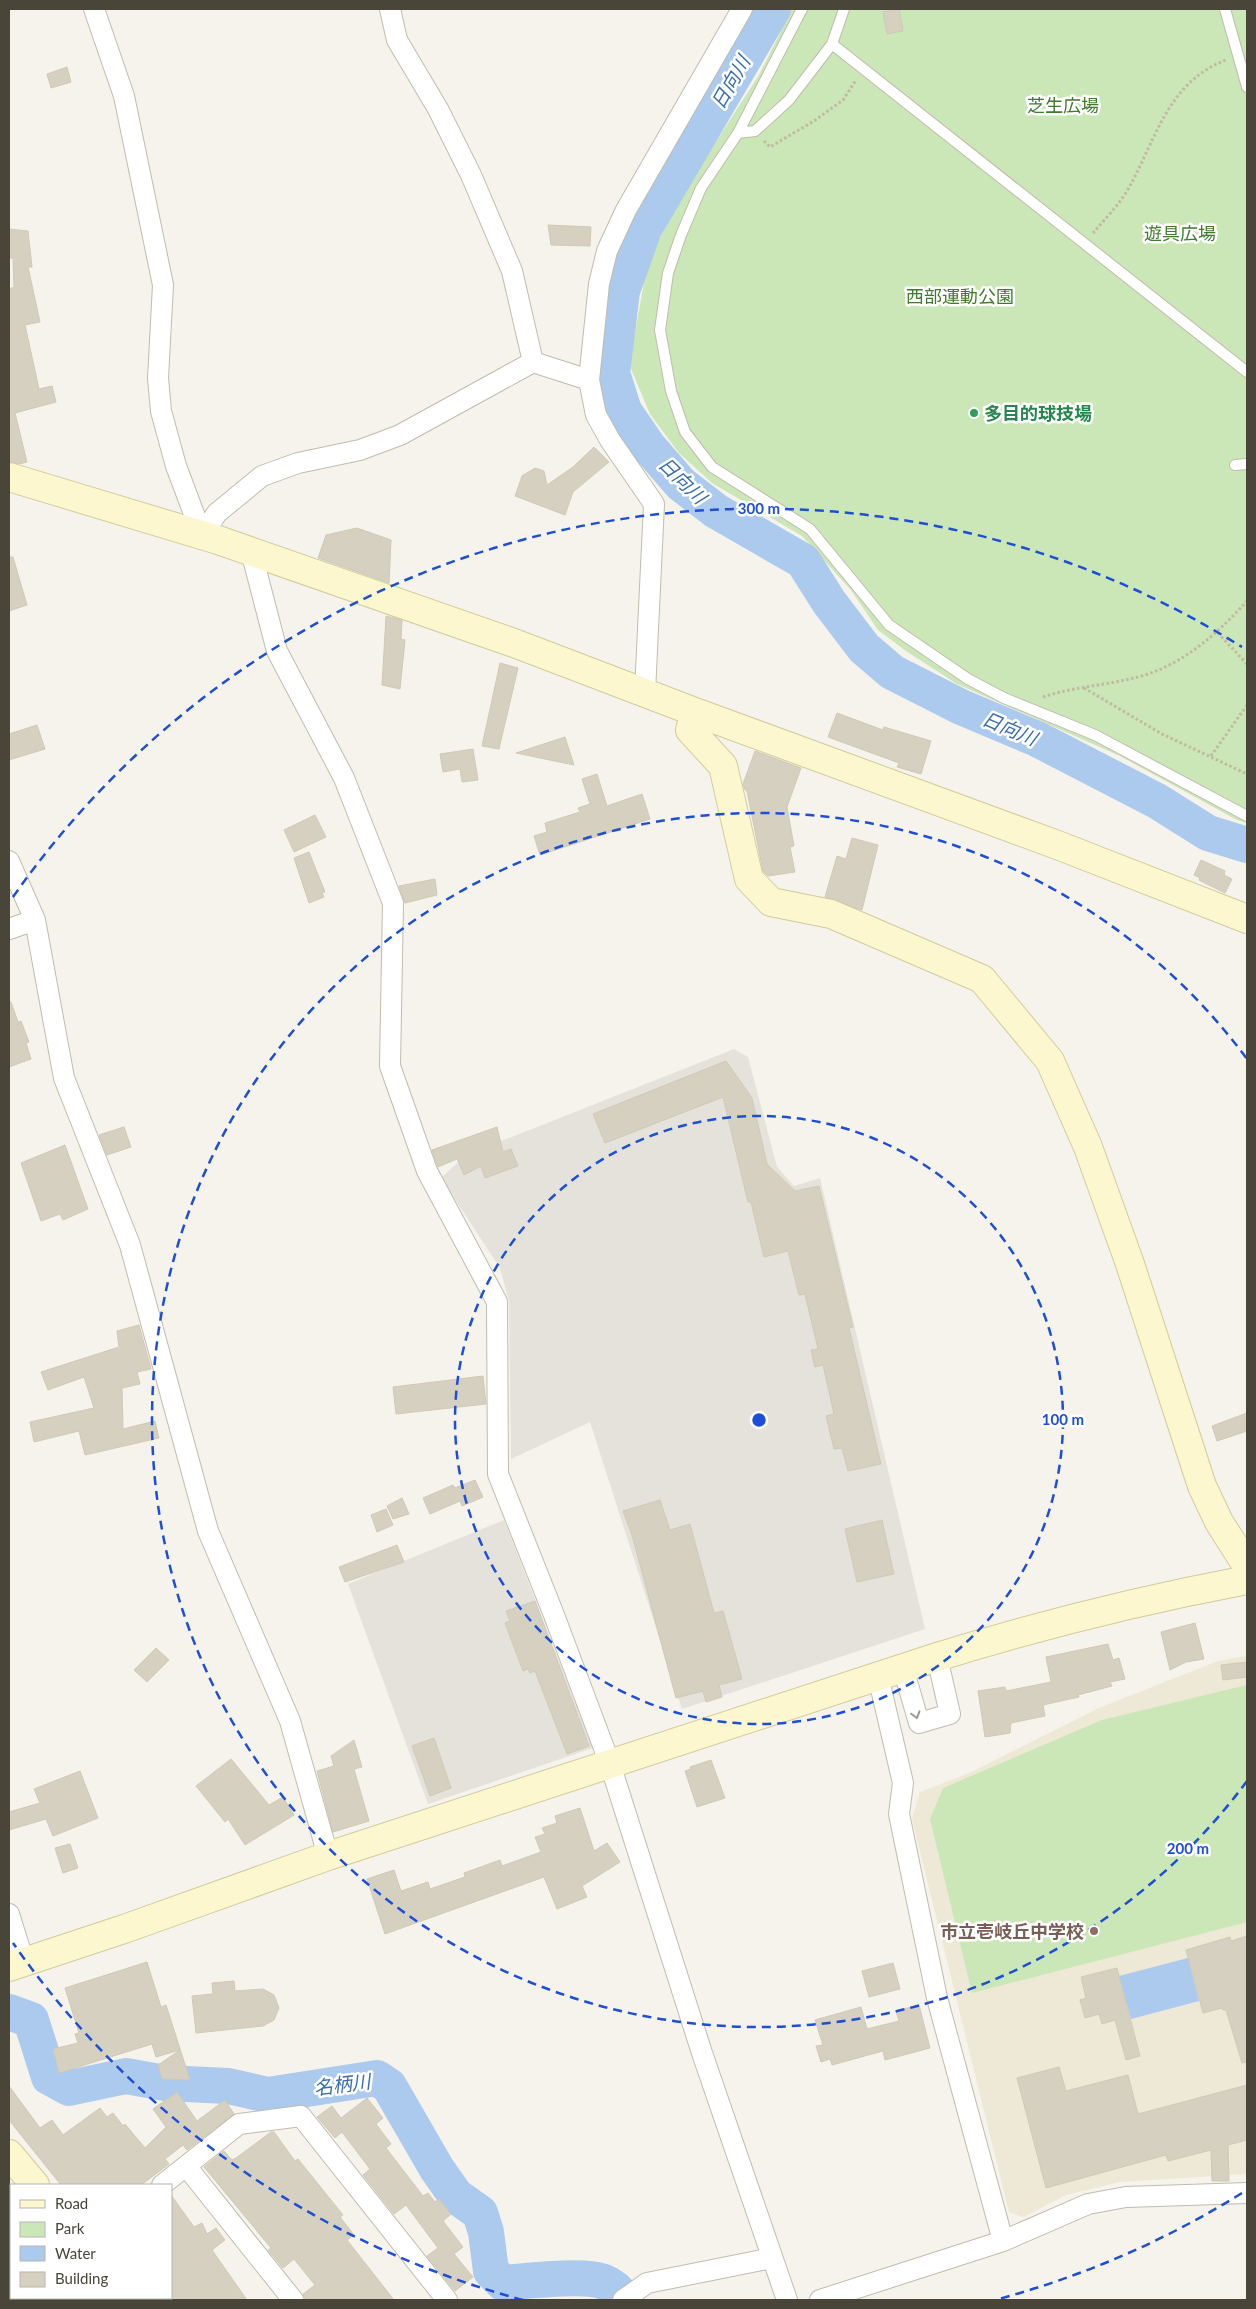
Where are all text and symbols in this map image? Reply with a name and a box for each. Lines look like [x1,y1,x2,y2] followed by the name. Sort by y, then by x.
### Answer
[706,50,755,112] water label: 日向川
[1027,94,1099,116] park label: 芝生広場
[1144,222,1216,244] park label: 遊具広場
[906,285,1014,307] park label: 西部運動公園
[984,402,1092,424] place label: 多目的球技場
[968,407,980,419] marker: 多目的球技場
[655,452,713,509] water label: 日向川
[738,499,780,517] text: 300 m
[979,706,1043,751] water label: 日向川
[1042,1410,1084,1428] text: 100 m
[750,1411,768,1429] centre of rings
[911,1710,921,1718] one-way arrow
[1167,1839,1209,1857] text: 200 m
[940,1920,1084,1942] place label: 市立壱岐丘中学校
[1088,1925,1100,1937] marker: 市立壱岐丘中学校
[312,2069,374,2099] water label: 名柄川
[10,2184,172,2299] legend
[55,2194,88,2212] text: Road
[55,2219,85,2237] text: Park
[55,2244,96,2262] text: Water
[55,2269,108,2287] text: Building

